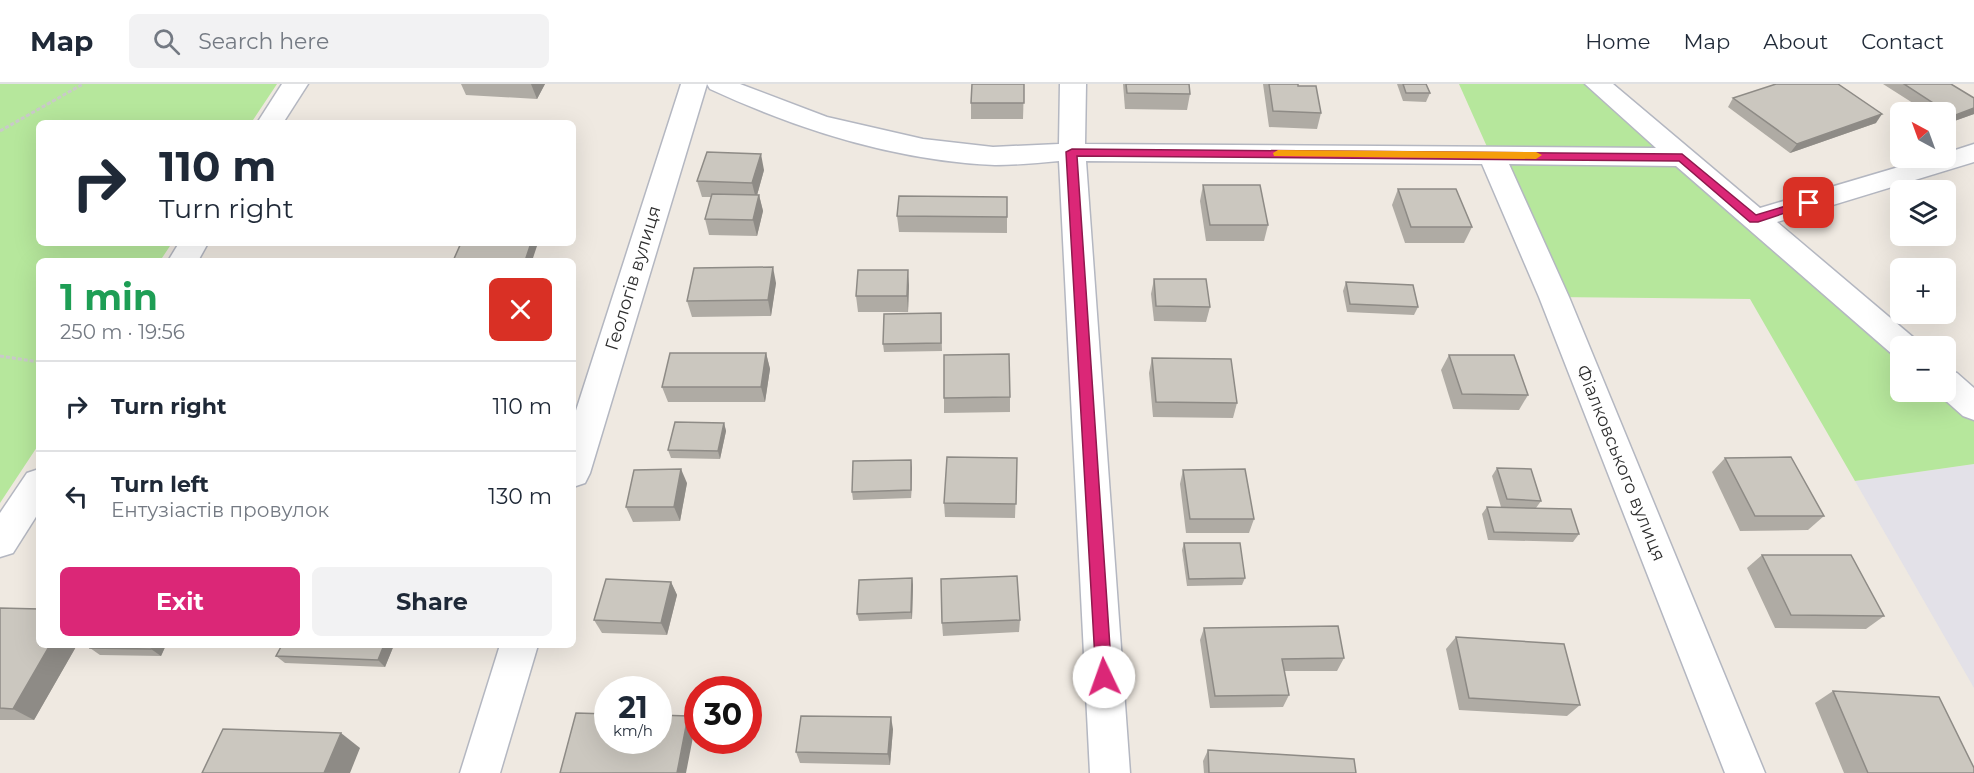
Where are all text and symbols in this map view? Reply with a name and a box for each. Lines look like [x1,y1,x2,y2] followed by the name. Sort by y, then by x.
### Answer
[129,14,549,68] search box
[30,24,93,58] text: Map
[150,25,183,58] icon: search
[198,28,329,55] text: Search here
[1585,29,1650,54] text: Home
[1683,29,1730,54] text: Map
[1763,29,1828,54] text: About
[1861,29,1944,54] text: Contact
[1890,102,1956,168] north arrow
[1890,102,1956,402] map controls
[159,140,276,192] text: 110 m
[60,144,138,222] icon: right
[1783,177,1834,228] pin
[1890,180,1956,246] button: layers
[1792,186,1825,219] icon: arrive
[159,192,294,225] text: Turn right
[601,203,665,353] street label: Геологів вулиця
[1890,258,1956,324] button: +
[60,275,158,319] text: 1 min
[489,278,552,341] button: close
[60,320,185,344] text: 250 m · 19:56
[1890,336,1956,402] button: −
[1572,362,1670,564] street label: Фіалковського вулиця
[60,390,93,423] icon: right
[111,393,226,420] text: Turn right
[492,393,552,420] text: 110 m
[111,471,209,498] text: Turn left
[60,480,93,513] icon: left
[488,483,552,510] text: 130 m
[111,498,329,522] text: Ентузіастів провулок
[60,567,300,636] button: Exit
[312,567,552,636] button: Share
[1072,645,1136,709] position arrow
[684,676,762,754] speed limit sign: 30
[618,689,648,726] text: 21
[613,721,653,740] text: km/h

